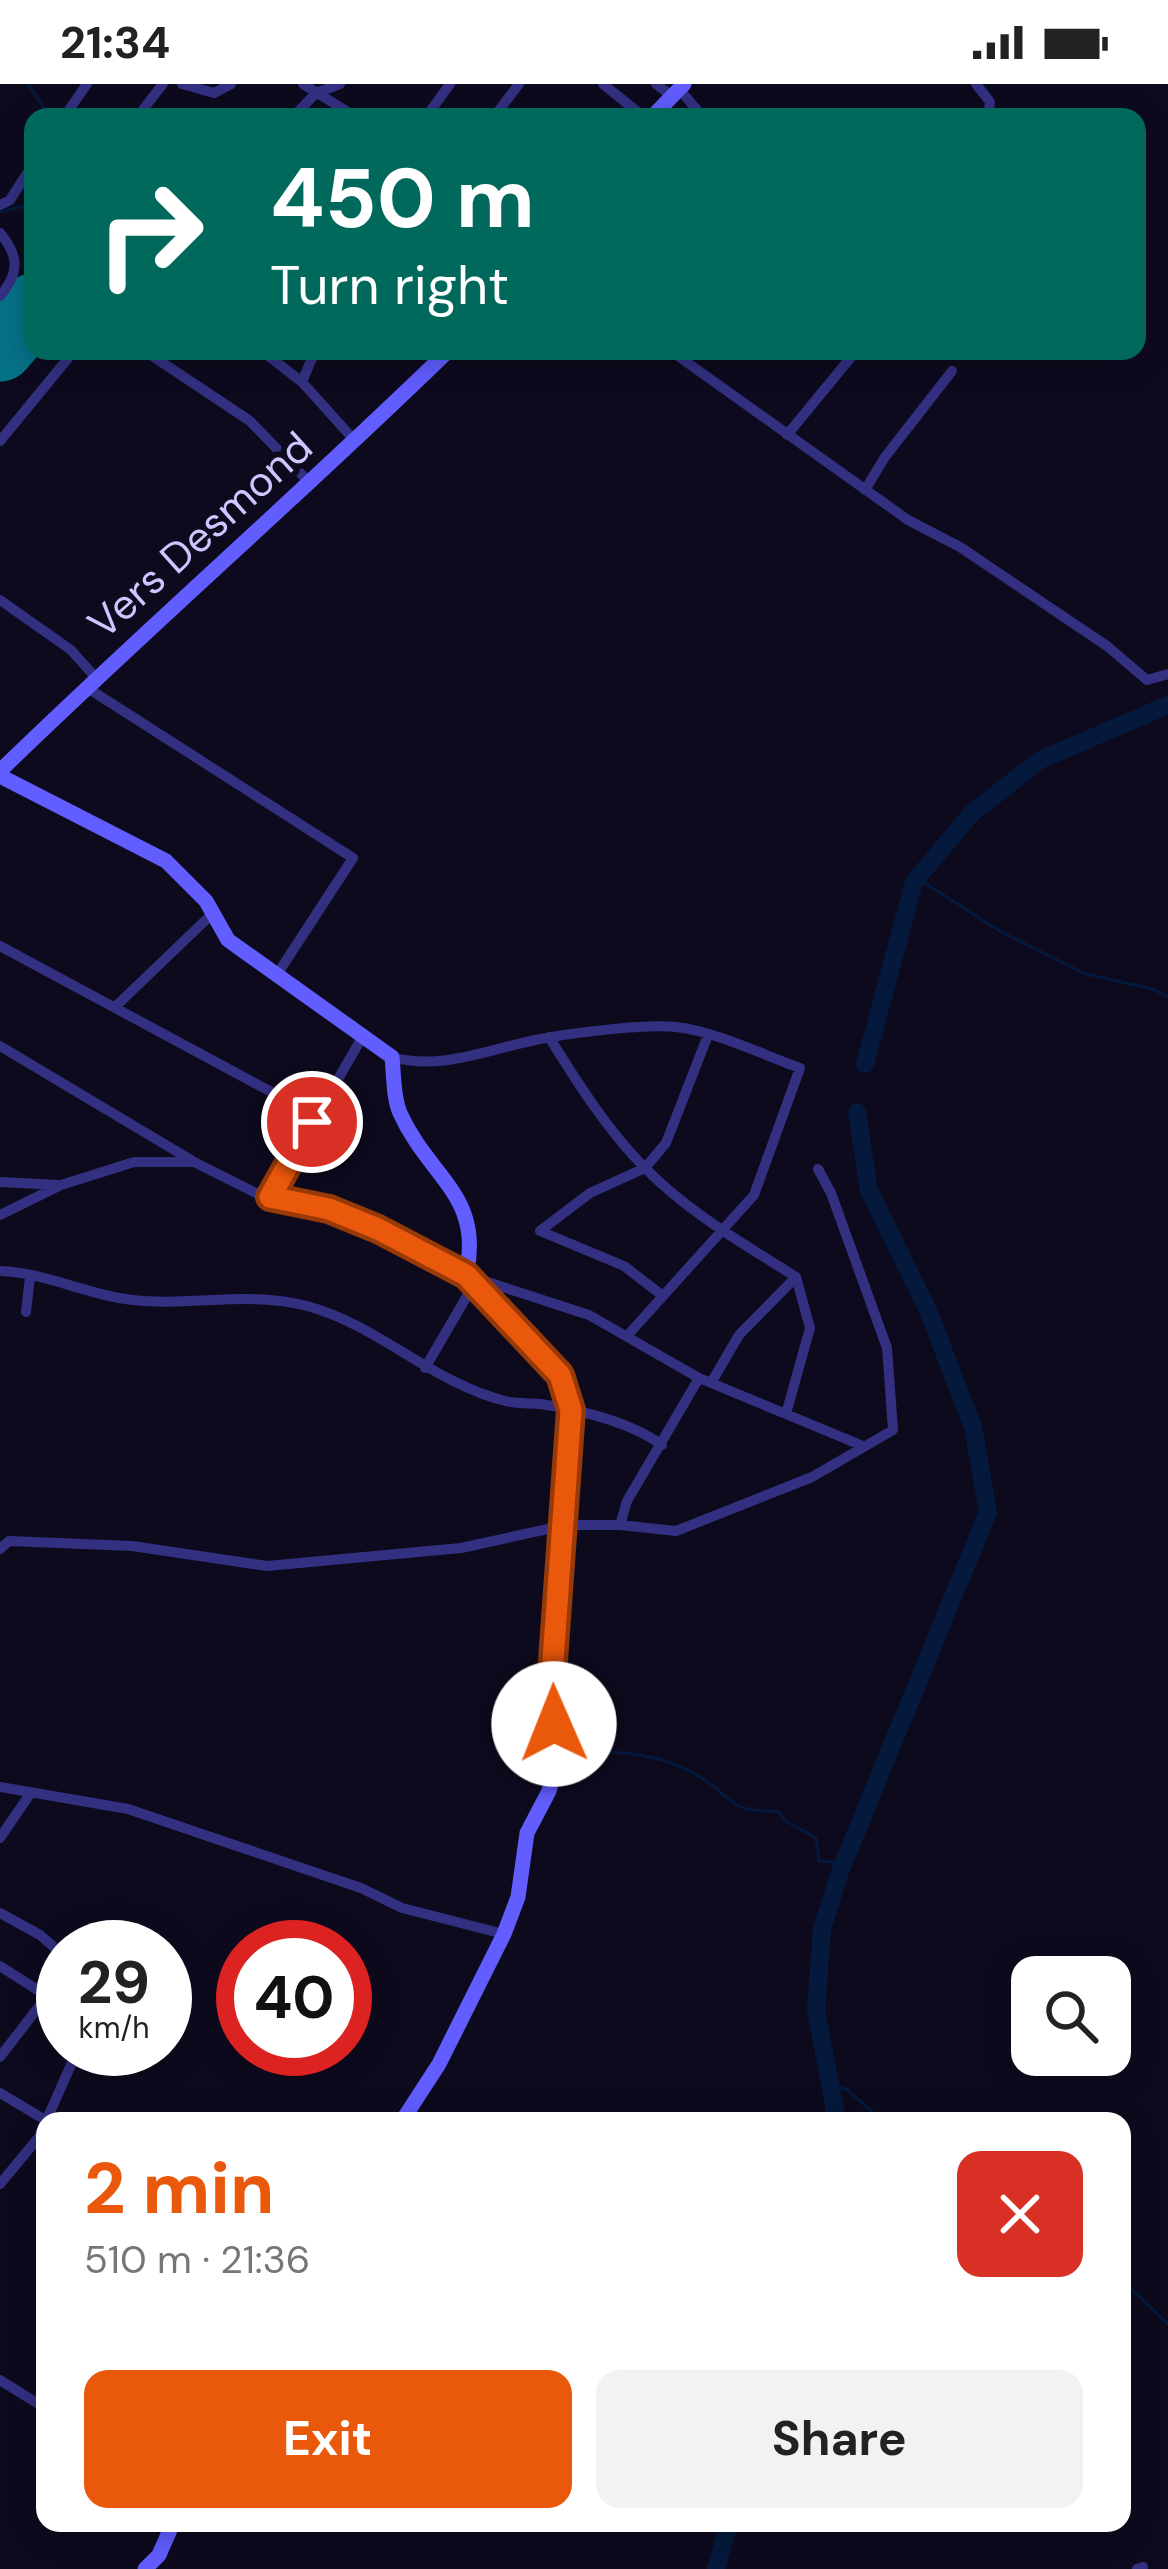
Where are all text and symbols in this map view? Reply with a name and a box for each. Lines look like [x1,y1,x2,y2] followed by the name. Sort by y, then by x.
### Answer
[60,13,170,72] text: 21:34
[270,144,535,253] text: 450 m
[72,156,228,312] icon: right
[270,250,509,321] text: Turn right
[76,420,324,650] street label: Vers Desmond
[261,1071,363,1173] pin
[279,1089,345,1155] icon: arrive
[491,1661,617,1787] position arrow
[216,1920,372,2076] speed limit sign: 40
[78,1943,150,2022] text: 29
[1011,1956,1131,2076] map controls
[1011,1956,1131,2076] button: search
[79,2008,149,2047] text: km/h
[84,2142,274,2235] text: 2 min
[957,2151,1083,2277] button: close
[84,2234,310,2285] text: 510 m · 21:36
[84,2370,572,2508] button: Exit
[596,2370,1083,2508] button: Share

